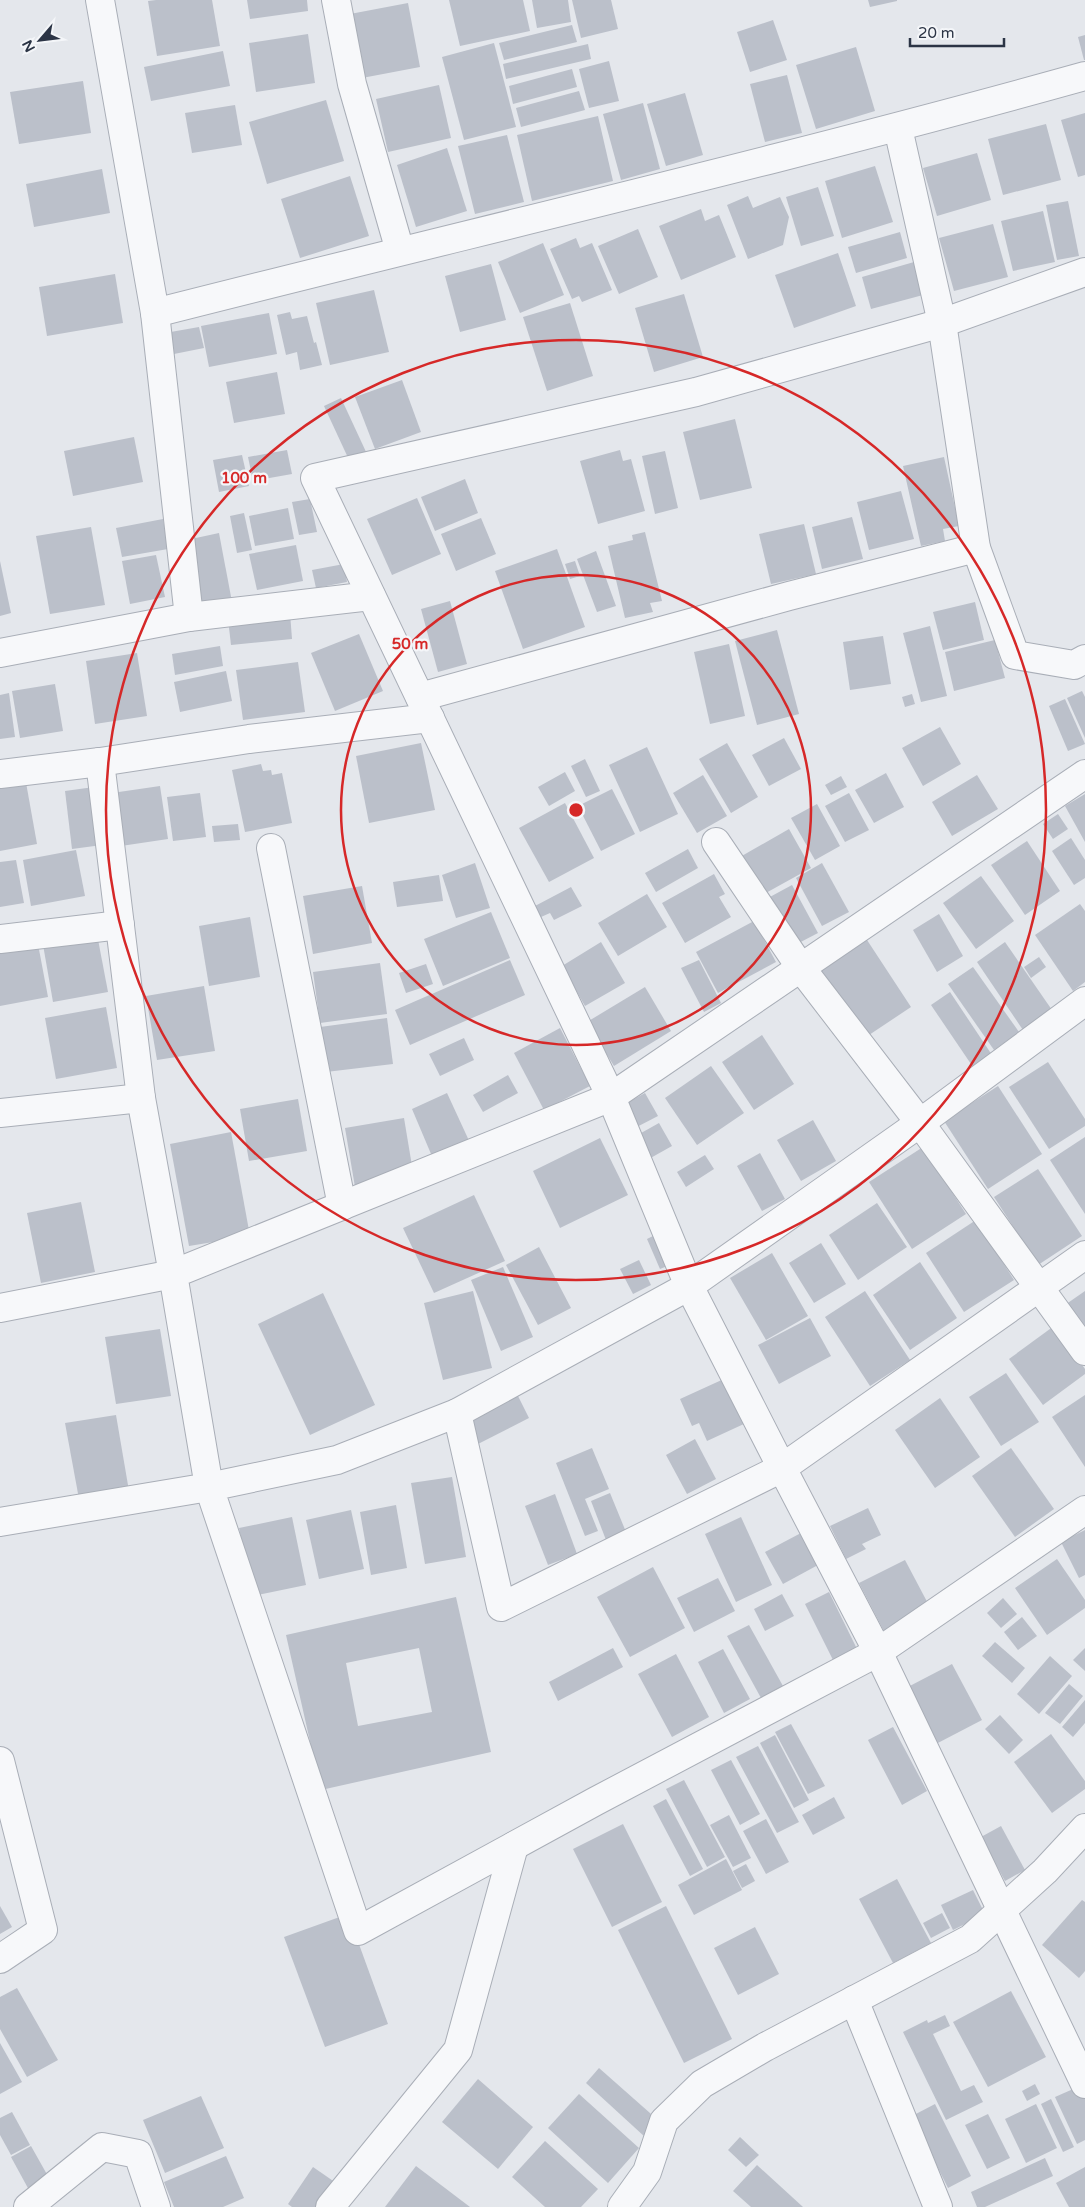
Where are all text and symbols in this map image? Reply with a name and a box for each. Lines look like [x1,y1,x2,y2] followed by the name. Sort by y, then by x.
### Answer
[15,15,65,65] north arrow
[910,15,1004,47] scale bar
[918,24,955,42] text: 20 m
[19,37,39,55] text: N
[221,469,267,487] text: 100 m
[392,635,428,653] text: 50 m
[567,801,585,819] centre of rings

